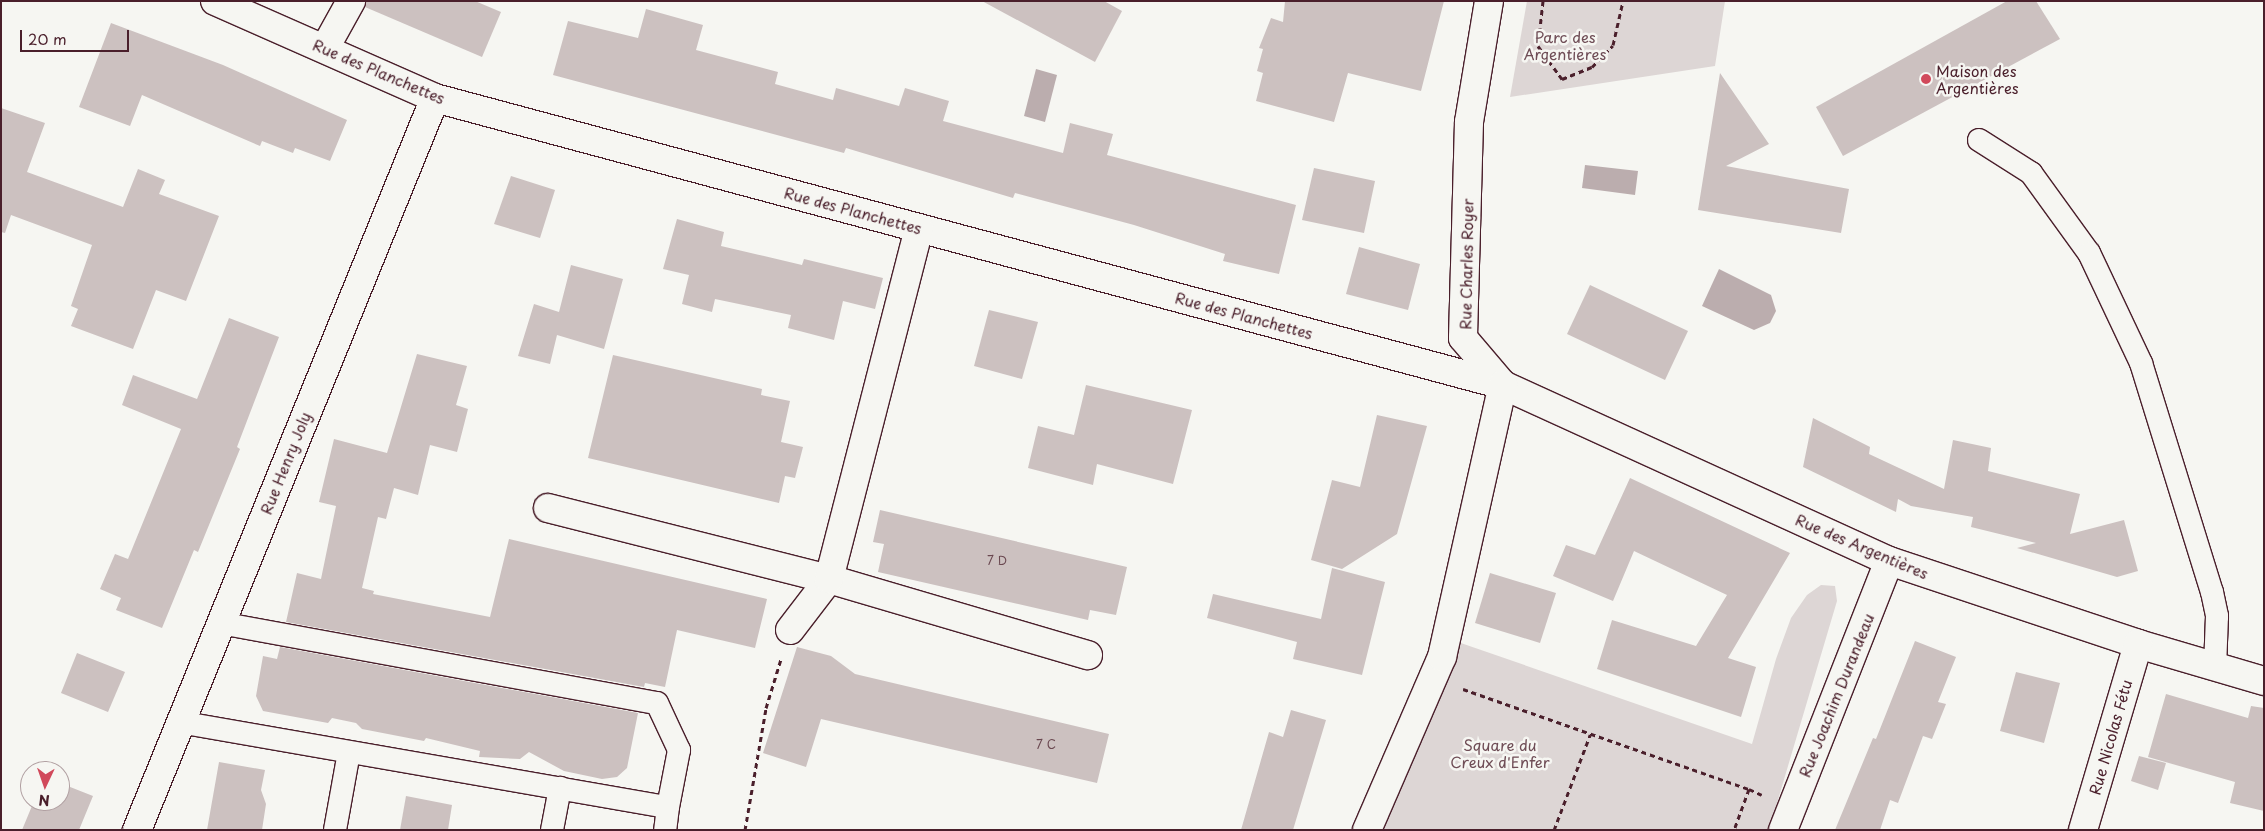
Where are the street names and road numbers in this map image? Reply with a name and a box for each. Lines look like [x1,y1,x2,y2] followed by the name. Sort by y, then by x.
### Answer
[310,35,448,107] street label: Rue des Planchettes
[782,183,924,237] street label: Rue des Planchettes
[1456,197,1476,331] street label: Rue Charles Royer
[1173,288,1315,342] street label: Rue des Planchettes
[256,408,314,518] street label: Rue Henry Joly
[1792,510,1932,582] street label: Rue des Argentières
[1794,609,1878,781] street label: Rue Joachim Durandeau
[2085,676,2135,798] street label: Rue Nicolas Fétu

